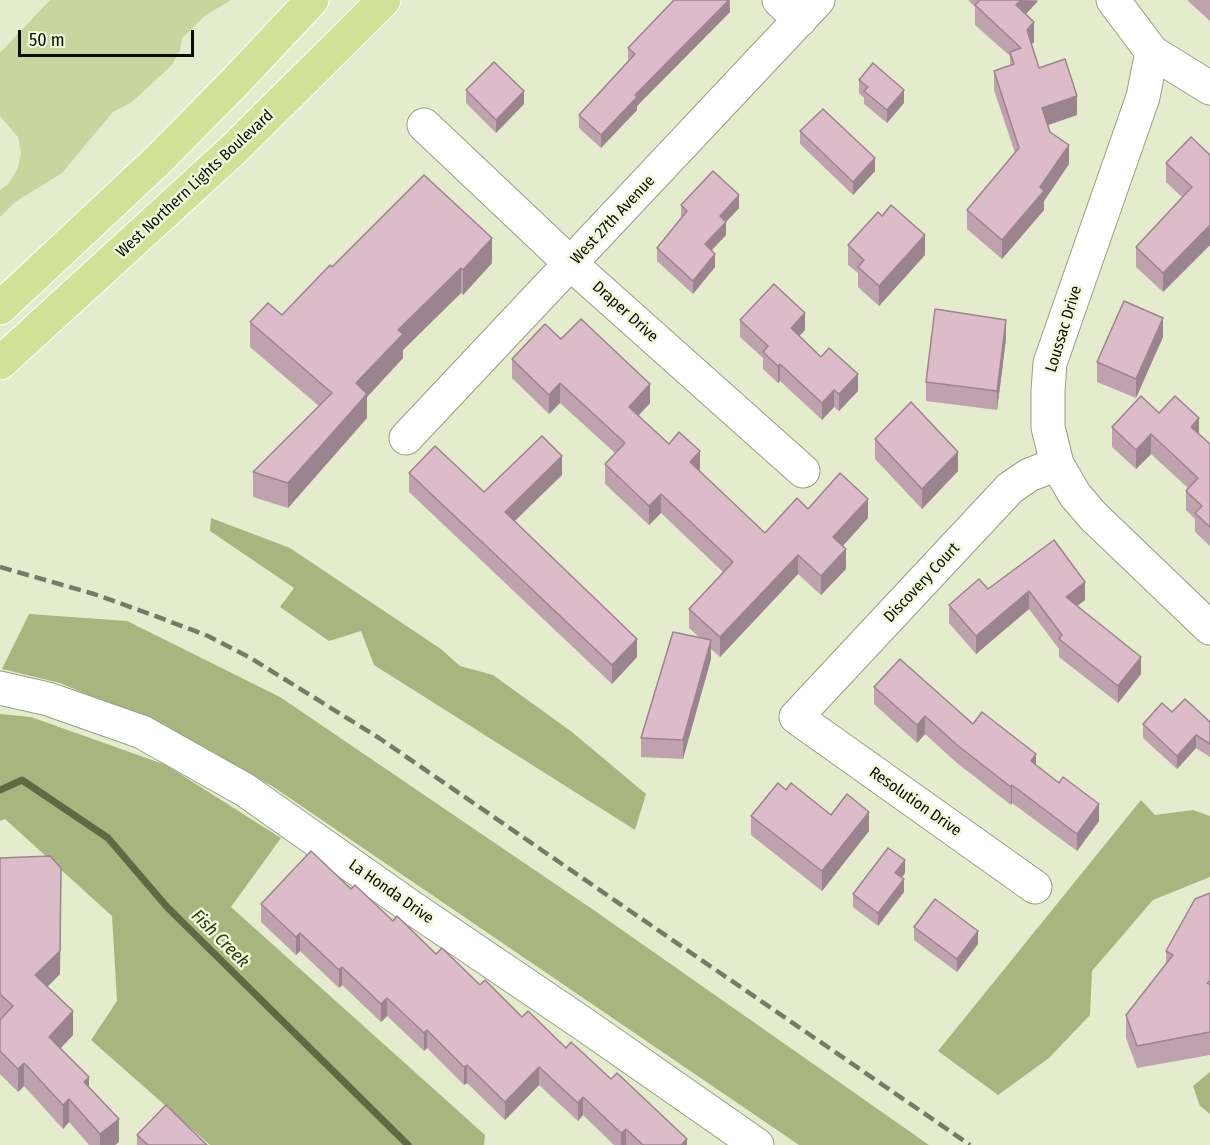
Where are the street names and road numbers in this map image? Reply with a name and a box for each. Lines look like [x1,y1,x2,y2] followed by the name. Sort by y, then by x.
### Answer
[113,106,277,262] street label: West Northern Lights Boulevard
[567,172,659,268] street label: West 27th Avenue
[588,277,662,347] street label: Draper Drive
[1042,284,1086,374] street label: Loussac Drive
[880,539,964,627] street label: Discovery Court
[865,763,965,841] street label: Resolution Drive
[345,856,437,928] street label: La Honda Drive

